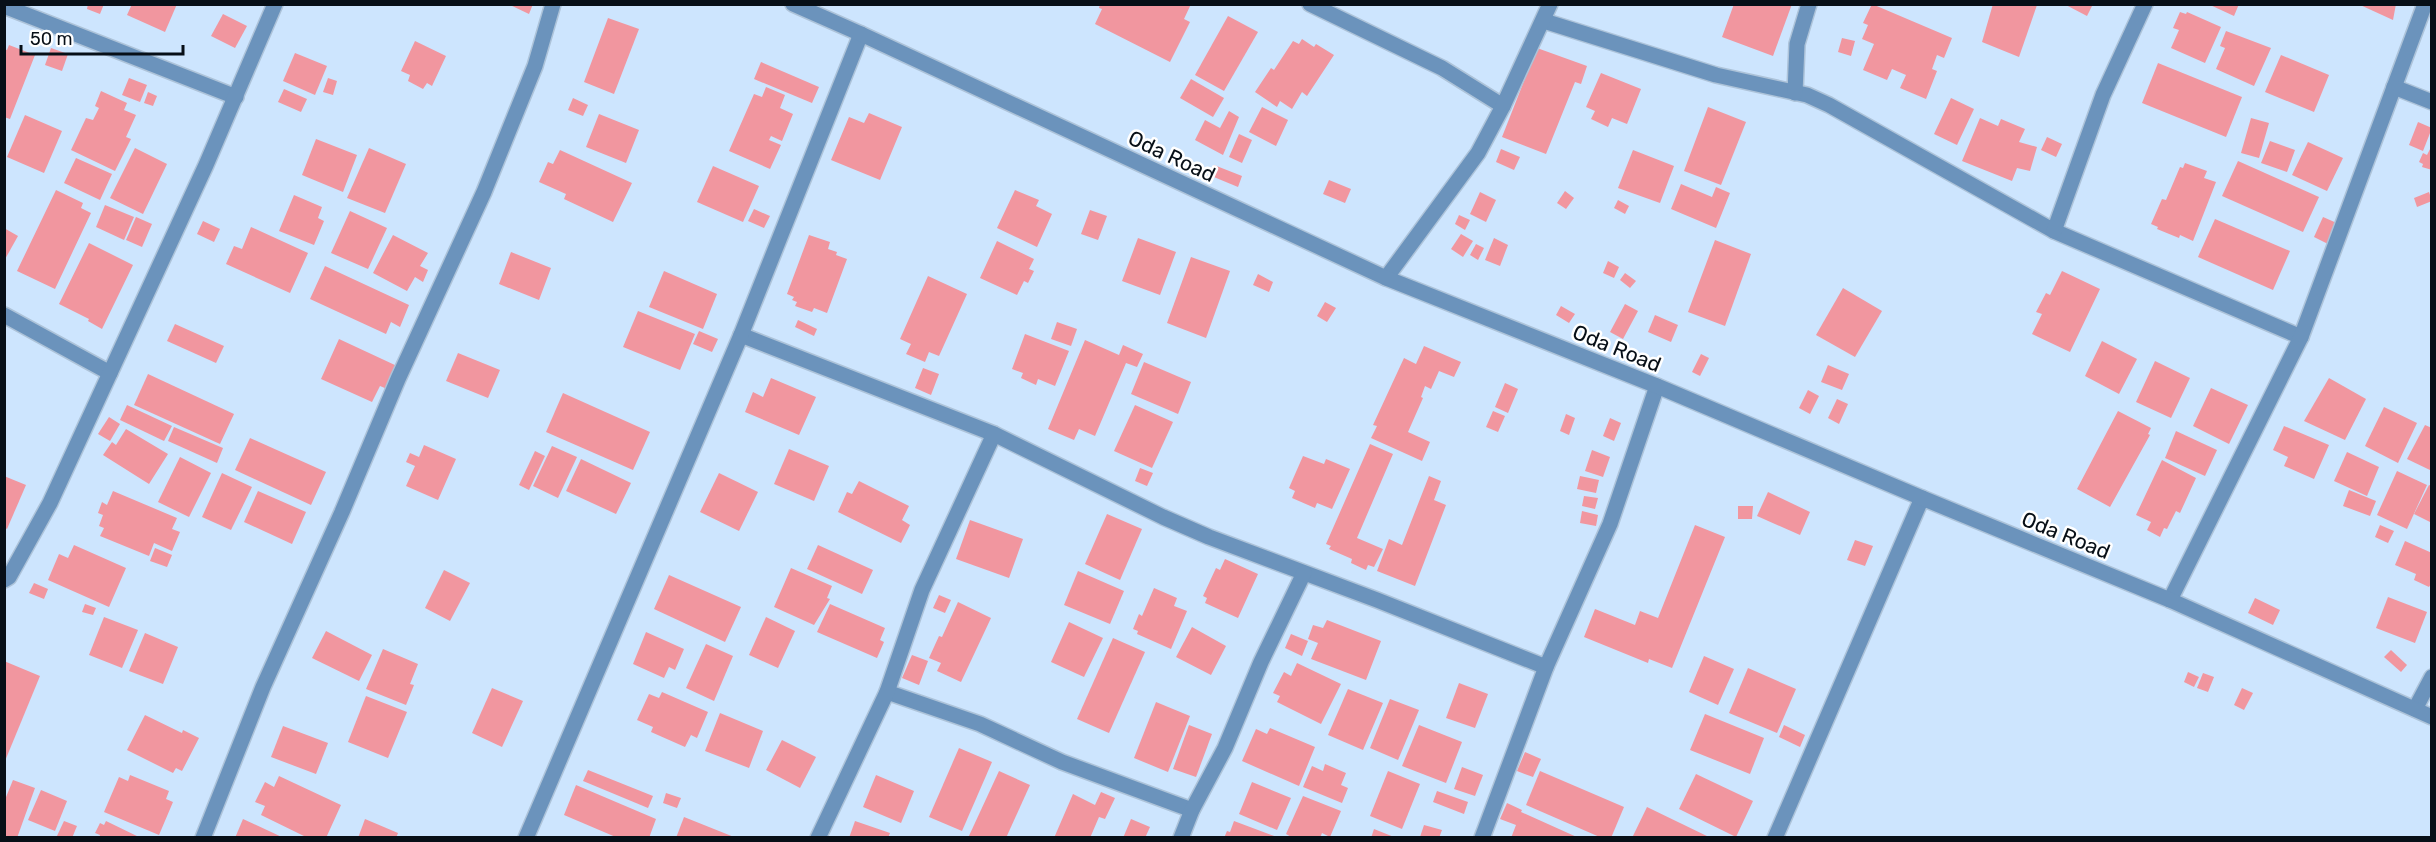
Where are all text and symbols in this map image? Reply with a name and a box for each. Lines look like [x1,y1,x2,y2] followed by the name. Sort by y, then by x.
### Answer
[21,18,183,56] scale bar
[30,28,73,50] text: 50 m
[1124,125,1220,187] street label: Oda Road
[1569,319,1665,377] street label: Oda Road
[2018,506,2114,564] street label: Oda Road

